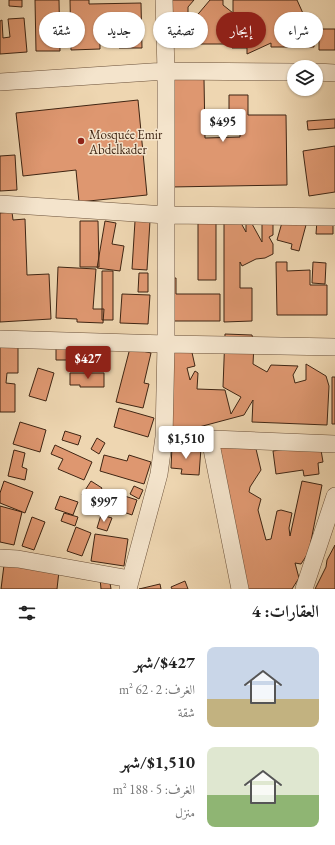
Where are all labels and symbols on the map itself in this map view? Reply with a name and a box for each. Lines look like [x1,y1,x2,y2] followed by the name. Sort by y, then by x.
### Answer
[199,109,247,143] pin: $495
[88,126,163,158] place label: Mosquée Emir Abdelkader
[76,136,86,146] marker: Mosquée Emir Abdelkader
[64,346,112,380] pin: $427
[153,426,219,460] pin: $1,510
[80,489,128,523] pin: $997

